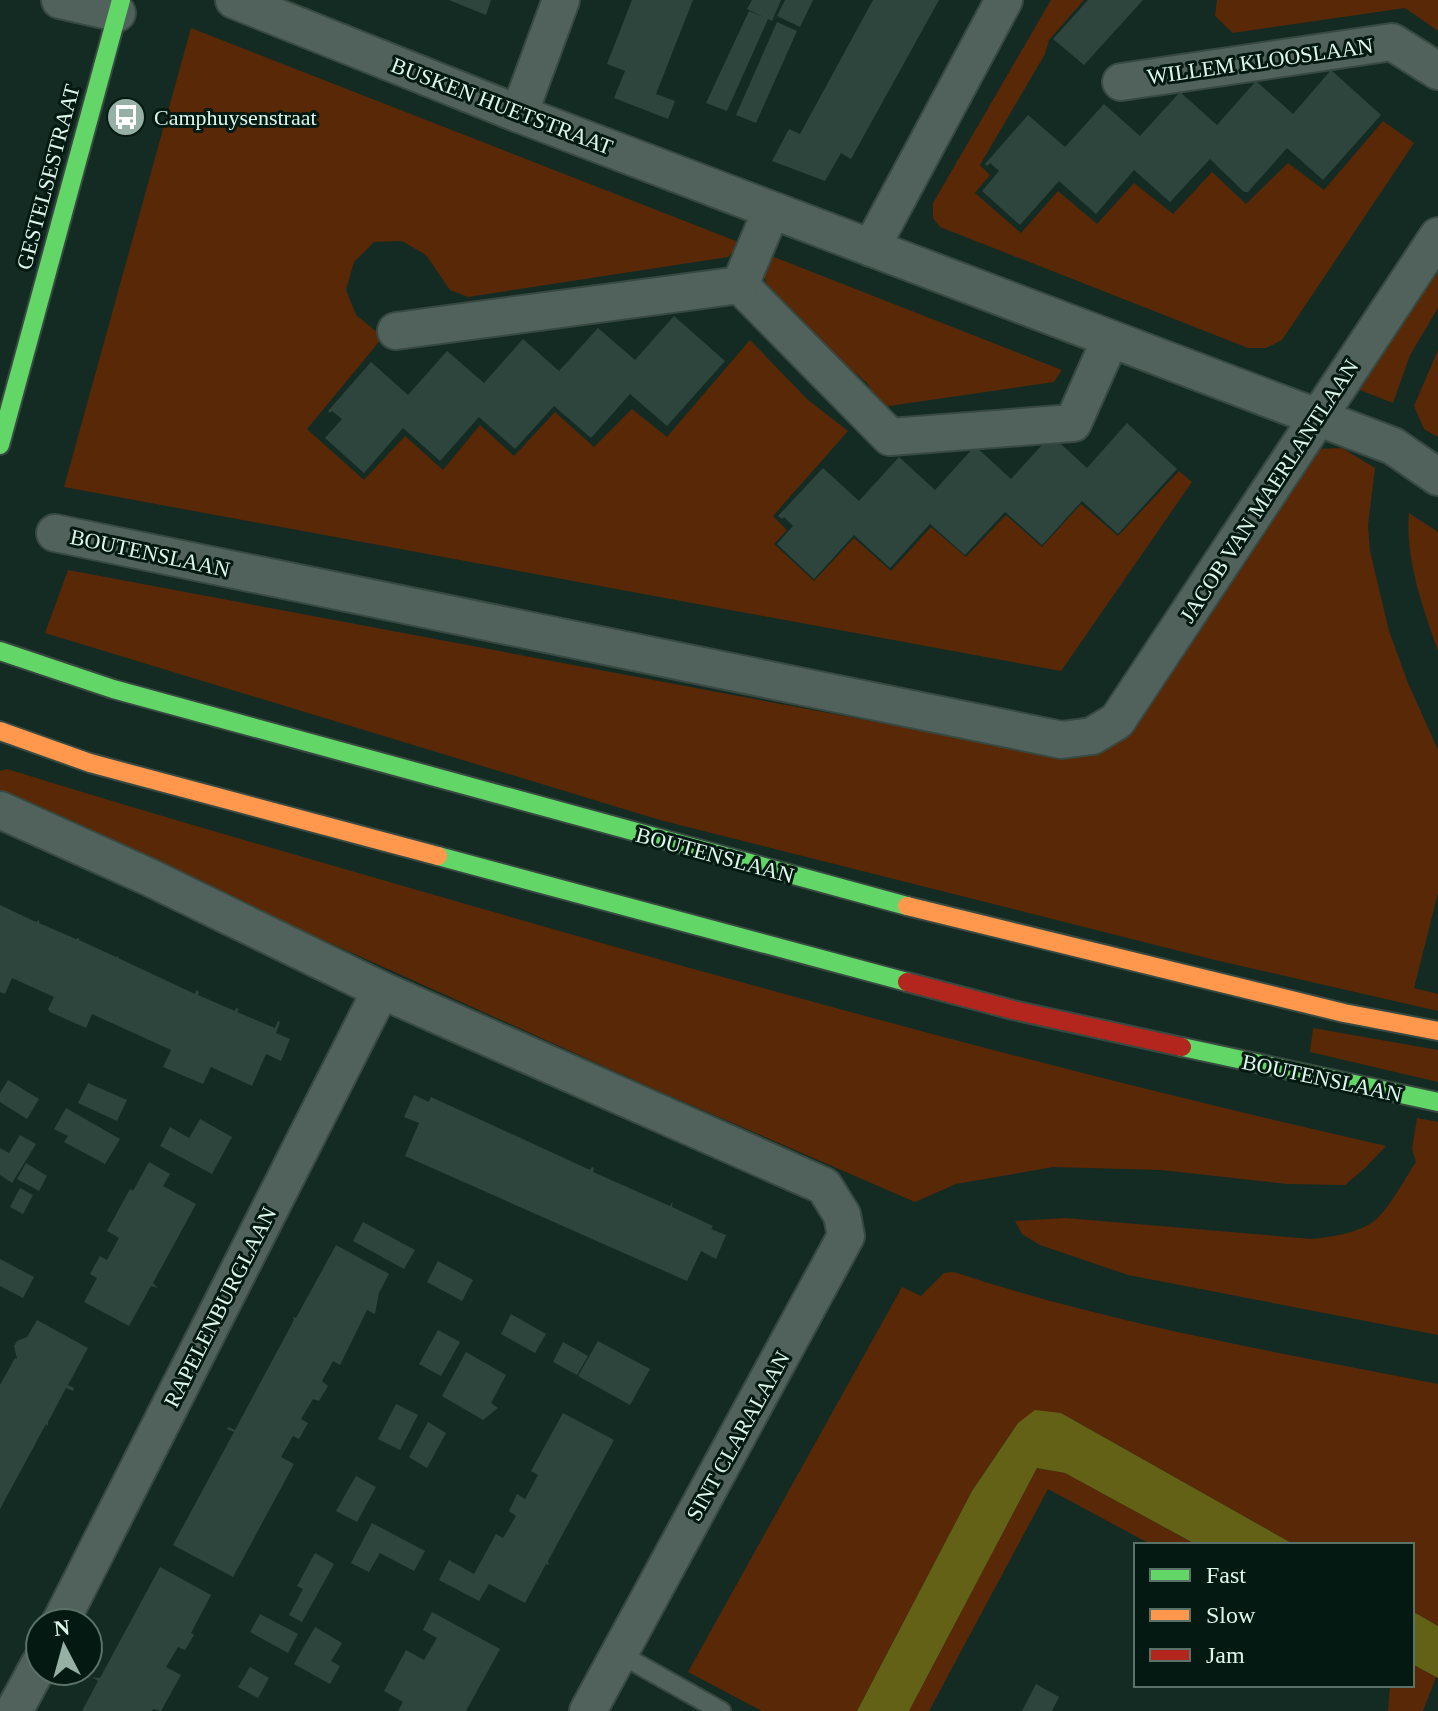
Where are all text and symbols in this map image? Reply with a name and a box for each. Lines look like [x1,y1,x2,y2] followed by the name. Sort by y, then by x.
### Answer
[1145,33,1375,89] street label: WILLEM KLOOSLAAN
[388,52,617,160] street label: BUSKEN HUETSTRAAT
[11,81,85,272] street label: GESTELSESTRAAT
[105,96,147,138] bus stop icon: Camphuysenstraat
[154,105,317,130] place label: Camphuysenstraat
[1175,355,1364,627] street label: JACOB VAN MAERLANTLAAN
[68,524,232,582] street label: BOUTENSLAAN
[633,822,797,888] street label: BOUTENSLAAN
[1240,1049,1404,1107] street label: BOUTENSLAAN
[159,1203,281,1411] street label: RAPELENBURGLAAN
[681,1347,795,1525] street label: SINT CLARALAAN
[1134,1543,1414,1687] legend
[1206,1562,1246,1588] text: Fast
[1206,1602,1256,1628] text: Slow
[24,1607,104,1687] north arrow
[53,1614,71,1641] text: N
[1206,1642,1245,1668] text: Jam

